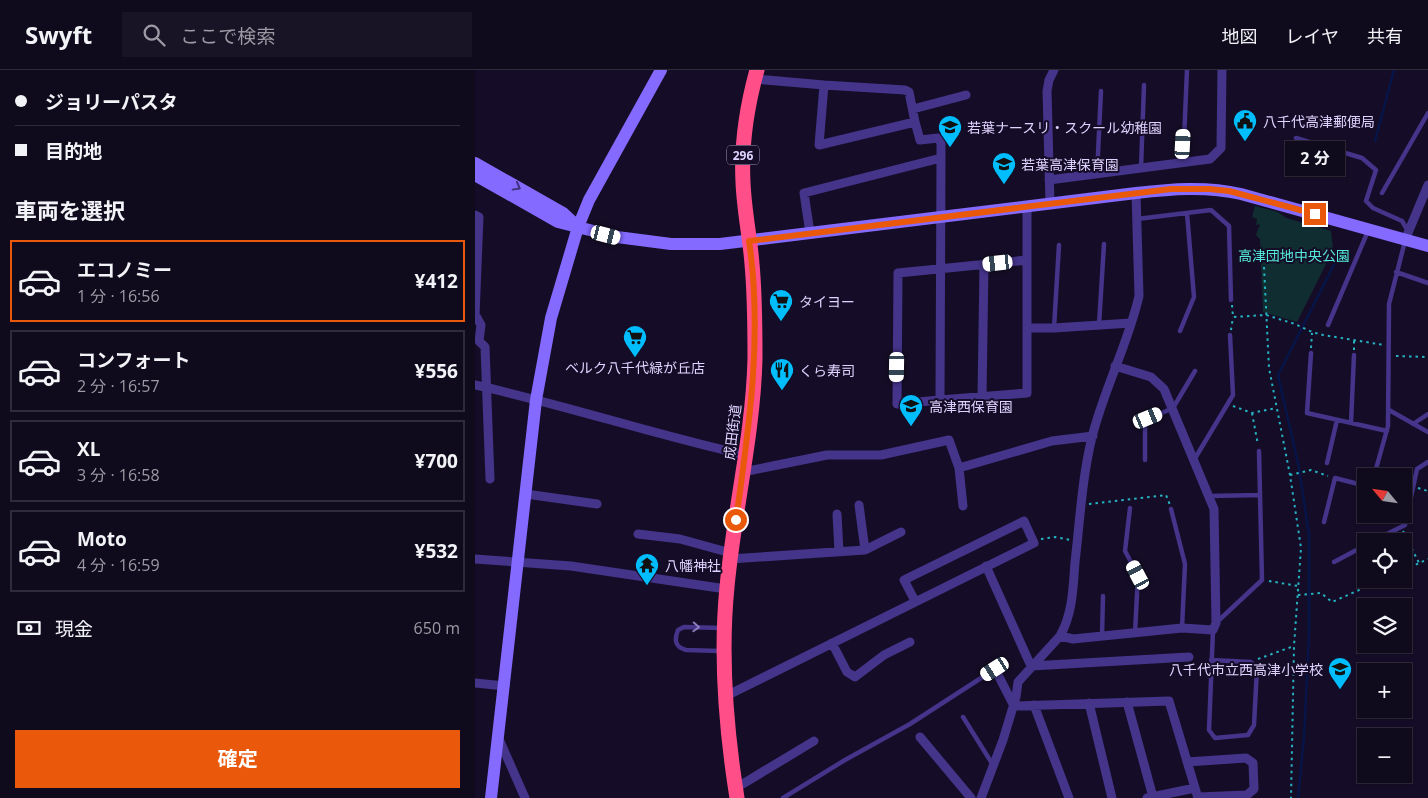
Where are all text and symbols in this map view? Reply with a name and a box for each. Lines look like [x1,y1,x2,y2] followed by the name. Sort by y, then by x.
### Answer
[122,12,472,57] search box
[25,18,92,51] text: Swyft
[140,21,168,49] icon: search
[180,23,275,49] text: ここで検索
[1222,24,1258,48] text: 地図
[1286,24,1339,48] text: レイヤ
[1367,24,1403,48] text: 共有
[45,89,178,115] text: ジョリーパスタ
[1232,108,1258,142] public building icon: 八千代高津郵便局
[1263,112,1375,131] place label: 八千代高津郵便局
[937,114,963,148] school or university icon: 若葉ナースリ・スクール幼稚園
[967,118,1162,137] place label: 若葉ナースリ・スクール幼稚園
[1174,129,1191,159] car
[45,138,102,164] text: 目的地
[1285,142,1345,176] callout: 2 分
[727,146,759,164] road number: 296
[1300,147,1330,169] text: 2 分
[991,151,1017,185] school or university icon: 若葉高津保育園
[1021,155,1119,174] place label: 若葉高津保育園
[512,181,521,191] one-way arrow
[15,195,125,225] text: 車両を選択
[1304,203,1326,225] route end
[589,224,622,246] car
[1238,246,1350,265] park label: 高津団地中央公園
[982,254,1013,272] car
[77,257,172,283] text: エコノミー
[17,259,62,304] icon: car
[415,268,458,294] text: ¥412
[77,285,160,307] text: 1 分 · 16:56
[768,288,794,322] supermarket icon: タイヨー
[799,292,855,311] place label: タイヨー
[622,324,648,358] supermarket icon: ベルク八千代緑が丘店
[77,347,190,373] text: コンフォート
[17,349,62,394] icon: car
[889,352,904,382] car
[769,357,795,391] restaurant icon: くら寿司
[415,358,458,384] text: ¥556
[565,358,705,377] place label: ベルク八千代緑が丘店
[799,361,855,380] place label: くら寿司
[77,375,160,397] text: 2 分 · 16:57
[898,393,924,427] school or university icon: 高津西保育園
[929,397,1013,416] place label: 高津西保育園
[719,403,745,461] street label: 成田街道
[1131,405,1164,431] car
[77,436,100,462] text: XL
[17,439,62,484] icon: car
[415,448,458,474] text: ¥700
[77,464,160,486] text: 3 分 · 16:58
[1357,468,1413,522] north arrow
[1357,468,1412,783] map controls
[725,509,747,531] route start
[77,526,127,552] text: Moto
[17,529,62,574] icon: car
[1357,533,1412,588] button: locate
[415,538,458,564] text: ¥532
[634,552,660,586] temple icon: 八幡神社
[77,554,160,576] text: 4 分 · 16:59
[665,556,721,575] place label: 八幡神社
[1124,558,1151,592] car
[1357,598,1412,653] button: layers
[15,614,43,642] icon: cash
[55,616,93,642] text: 現金
[414,617,460,639] text: 650 m
[693,622,701,633] one-way arrow
[978,655,1011,683] car
[1327,656,1353,690] school or university icon: 八千代市立西高津小学校
[1169,660,1323,679] place label: 八千代市立西高津小学校
[1357,663,1412,718] button: +
[1357,728,1412,783] button: −
[15,730,460,788] button: 確定

